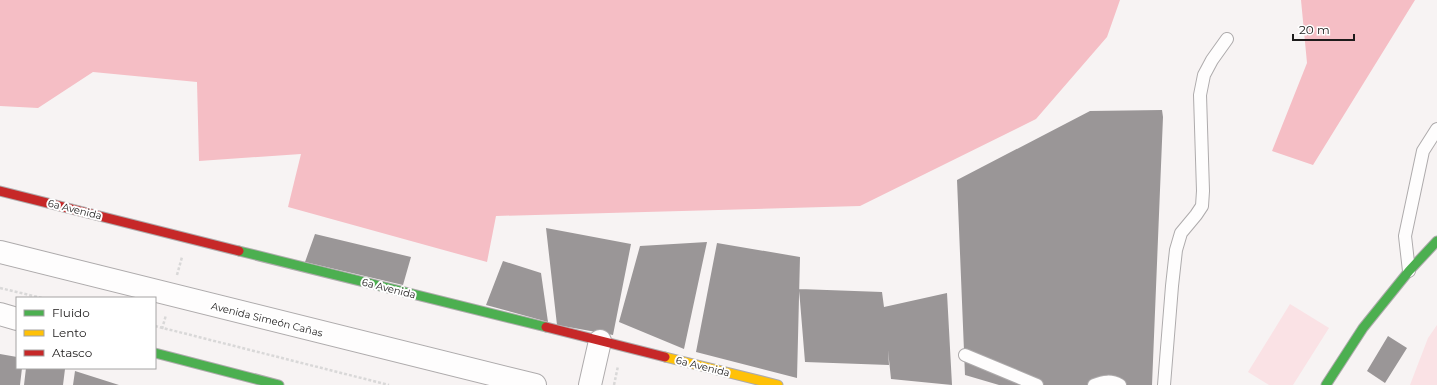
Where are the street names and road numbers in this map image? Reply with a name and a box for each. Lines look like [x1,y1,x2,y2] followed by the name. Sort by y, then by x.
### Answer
[47,197,103,222] street label: 6a Avenida
[361,276,417,301] street label: 6a Avenida
[210,299,324,340] street label: Avenida Simeón Cañas
[675,354,731,379] street label: 6a Avenida

